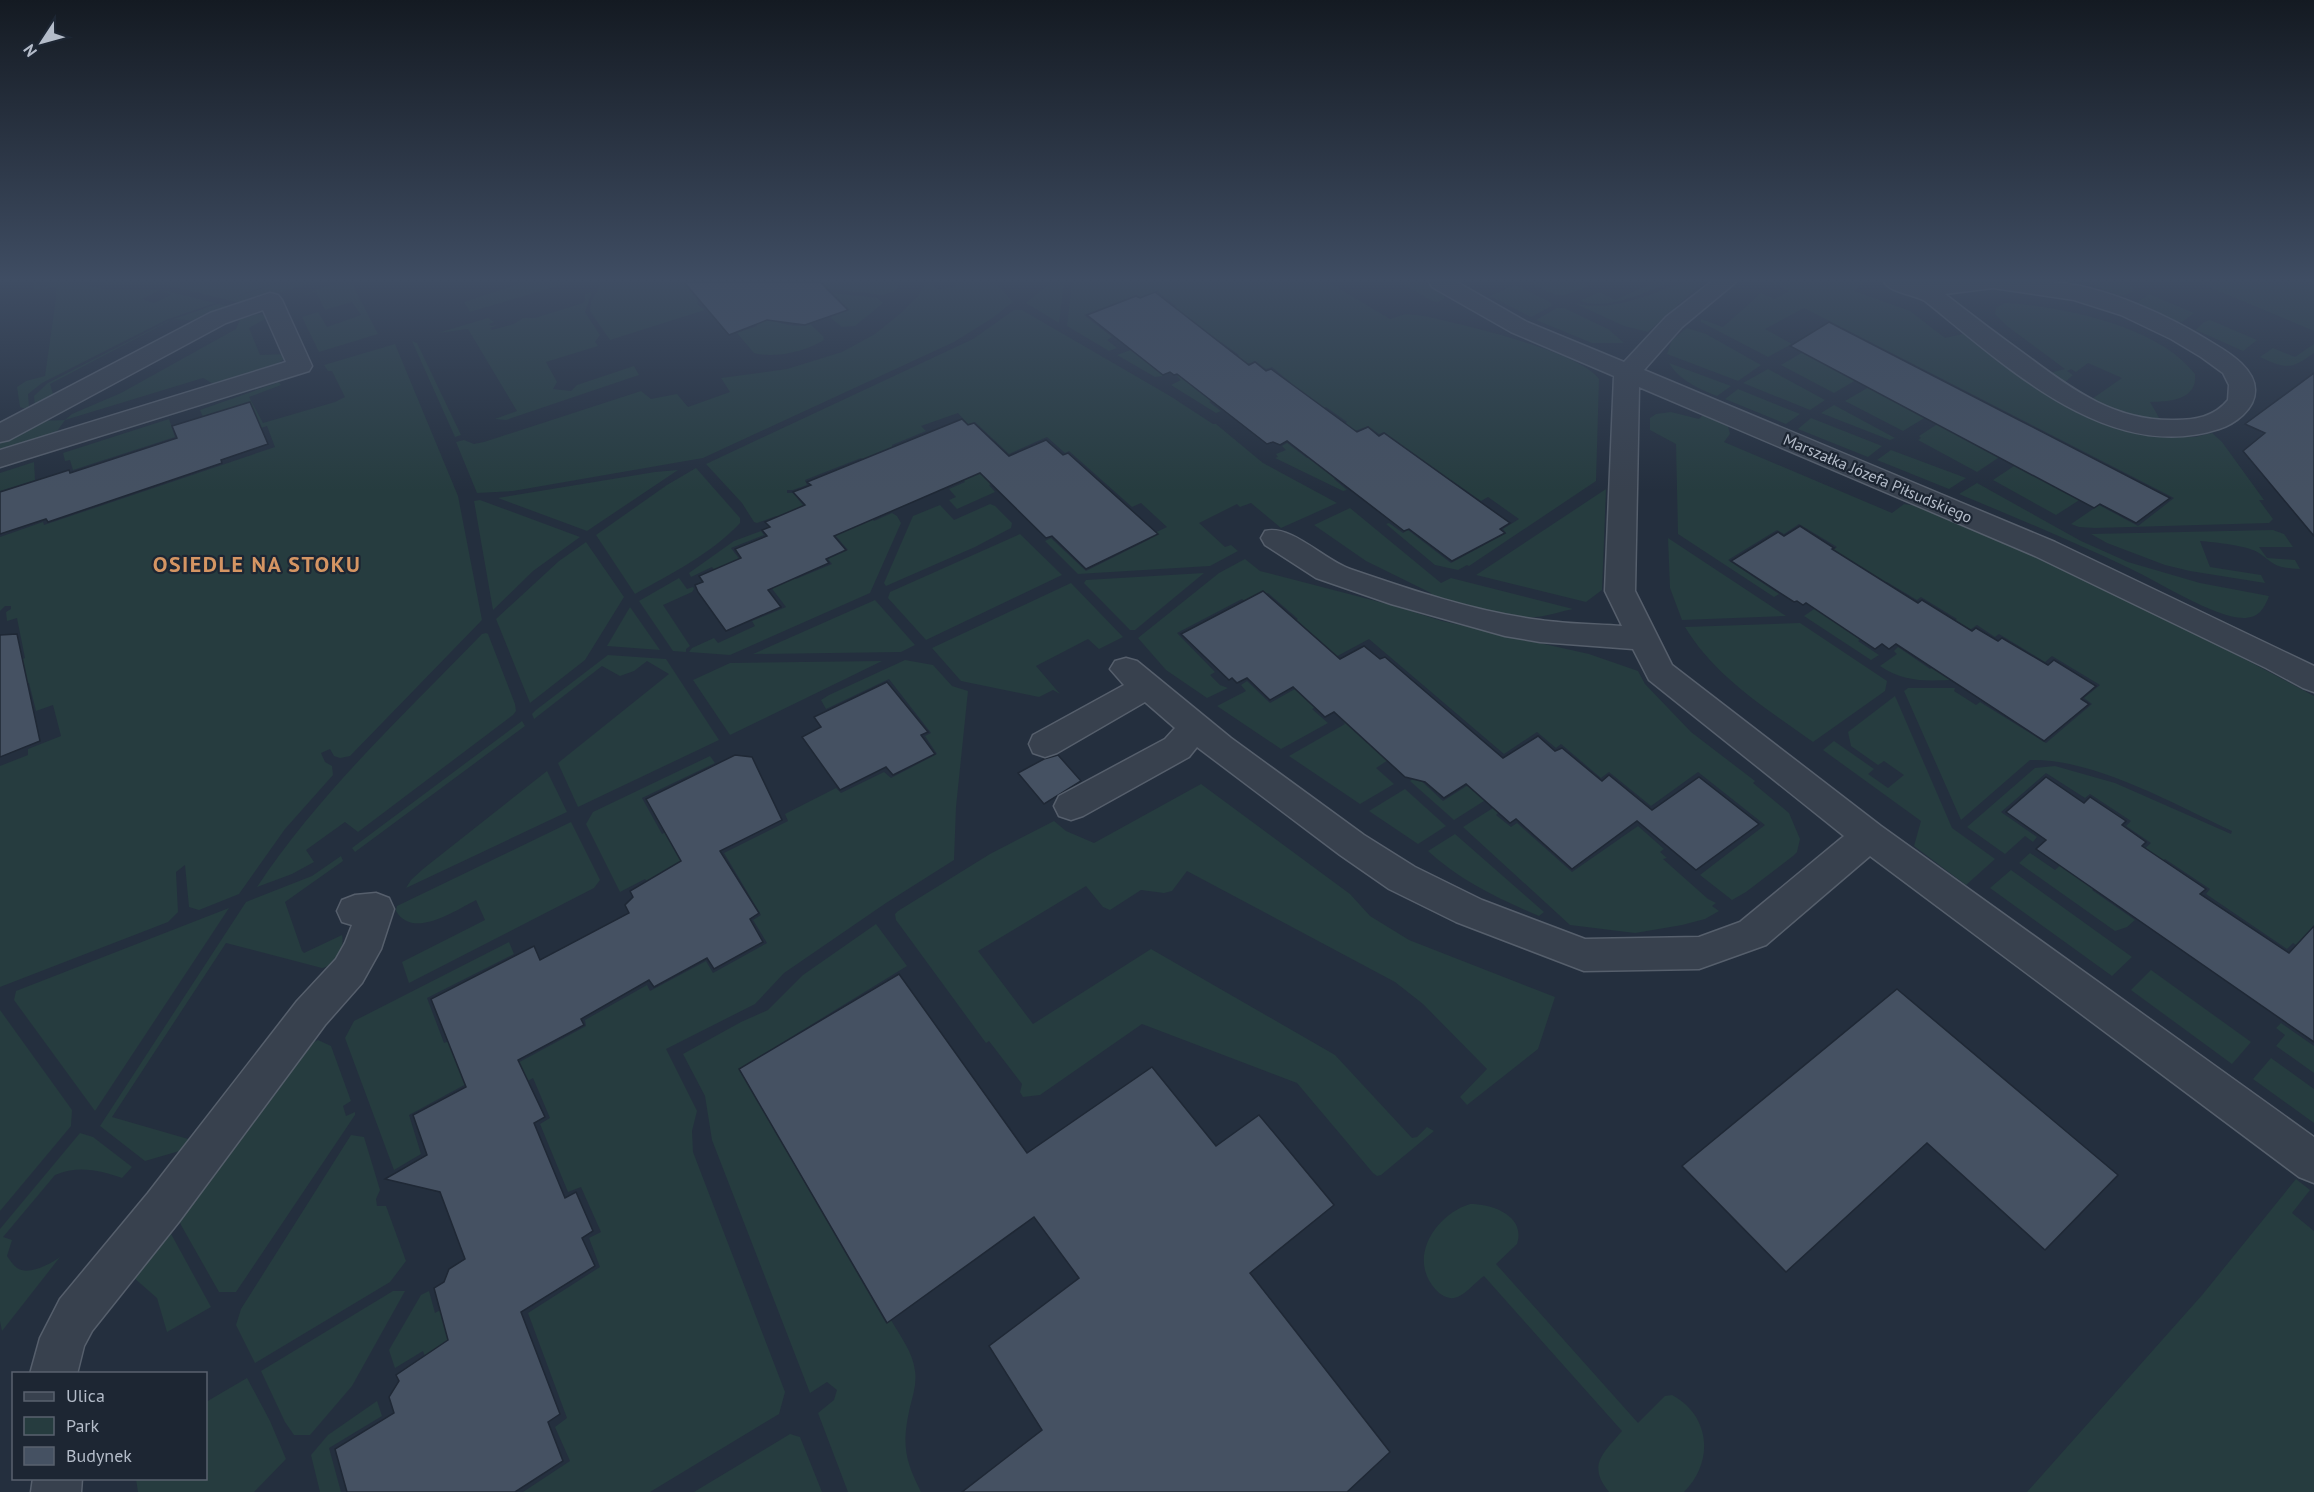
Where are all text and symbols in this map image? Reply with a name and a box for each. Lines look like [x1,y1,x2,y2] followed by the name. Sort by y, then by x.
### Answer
[12,12,72,72] north arrow
[19,41,41,61] text: N
[1780,429,1976,527] street label: Marszałka Józefa Piłsudskiego
[153,550,361,578] district label: OSIEDLE NA STOKU
[12,1372,207,1480] legend
[66,1384,105,1407] text: Ulica
[66,1414,99,1437] text: Park
[66,1444,132,1467] text: Budynek

